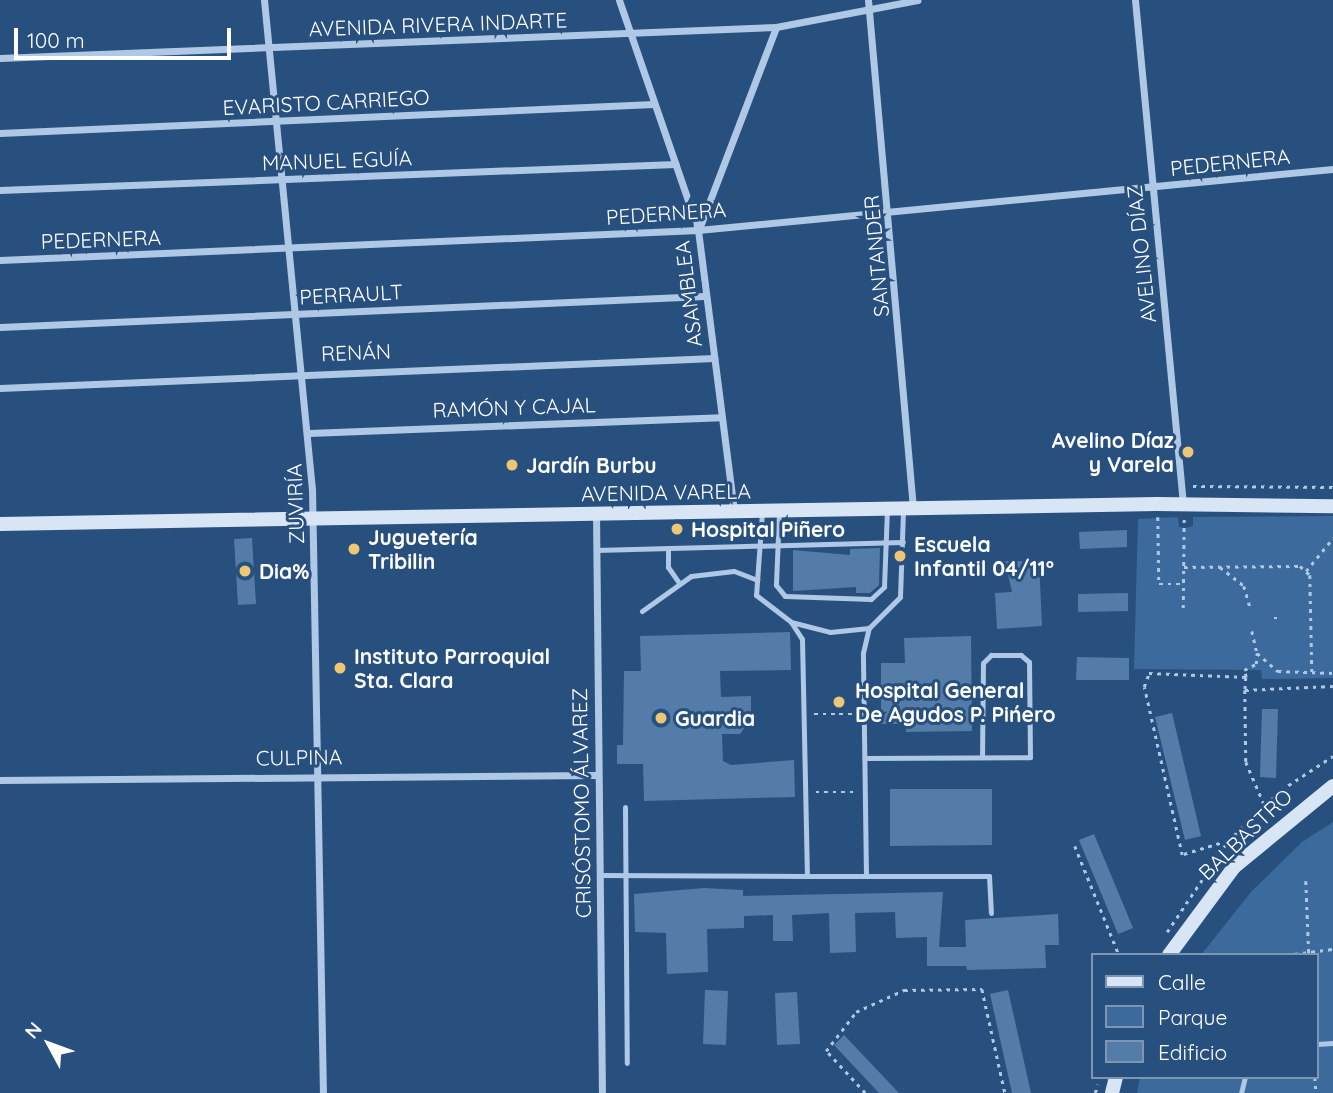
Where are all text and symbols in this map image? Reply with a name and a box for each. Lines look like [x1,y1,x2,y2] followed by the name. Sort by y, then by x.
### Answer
[308,7,568,41] street label: AVENIDA RIVERA INDARTE
[18,14,234,58] scale bar
[27,27,85,53] text: 100 m
[222,84,430,120] street label: EVARISTO CARRIEGO
[1169,143,1291,181] street label: PEDERNERA
[261,145,413,175] street label: MANUEL EGUÍA
[1121,184,1161,324] street label: AVELINO DÍAZ
[858,194,894,318] street label: SANTANDER
[605,196,727,230] street label: PEDERNERA
[40,224,162,254] street label: PEDERNERA
[669,240,707,348] street label: ASAMBLEA
[299,279,403,309] street label: PERRAULT
[321,338,391,366] street label: RENÁN
[432,392,596,422] street label: RAMÓN Y CAJAL
[1052,427,1174,477] place label: Avelino Díaz y Varela
[1180,444,1196,460] marker: Avelino Díaz y Varela
[526,452,657,478] place label: Jardín Burbu
[504,457,520,473] marker: Jardín Burbu
[281,463,309,545] street label: ZUVIRÍA
[581,478,751,506] street label: AVENIDA VARELA
[691,516,845,542] place label: Hospital Piñero
[669,521,685,537] marker: Hospital Piñero
[368,524,478,574] place label: Juguetería Tribilin
[914,531,1054,581] place label: Escuela Infantil 04/11°
[346,541,362,557] marker: Juguetería Tribilin
[892,548,908,564] marker: Escuela Infantil 04/11°
[259,558,309,584] place label: Dia%
[237,563,253,579] marker: Dia%
[354,643,550,693] place label: Instituto Parroquial Sta. Clara
[332,660,348,676] marker: Instituto Parroquial Sta. Clara
[855,677,1056,727] place label: Hospital General De Agudos P. Pińero
[566,688,596,918] street label: CRISÓSTOMO ÁLVAREZ
[829,692,849,712] marker: Hospital General De Agudos P. Pińero
[675,705,755,731] place label: Guardia
[653,710,669,726] marker: Guardia
[256,744,342,770] street label: CULPINA
[1193,783,1297,885] street label: BALBASTRO
[1092,953,1319,1079] legend
[1158,969,1206,995] text: Calle
[1158,1004,1227,1030] text: Parque
[14,1009,84,1079] north arrow
[20,1017,47,1043] text: N
[1158,1039,1227,1065] text: Edificio

